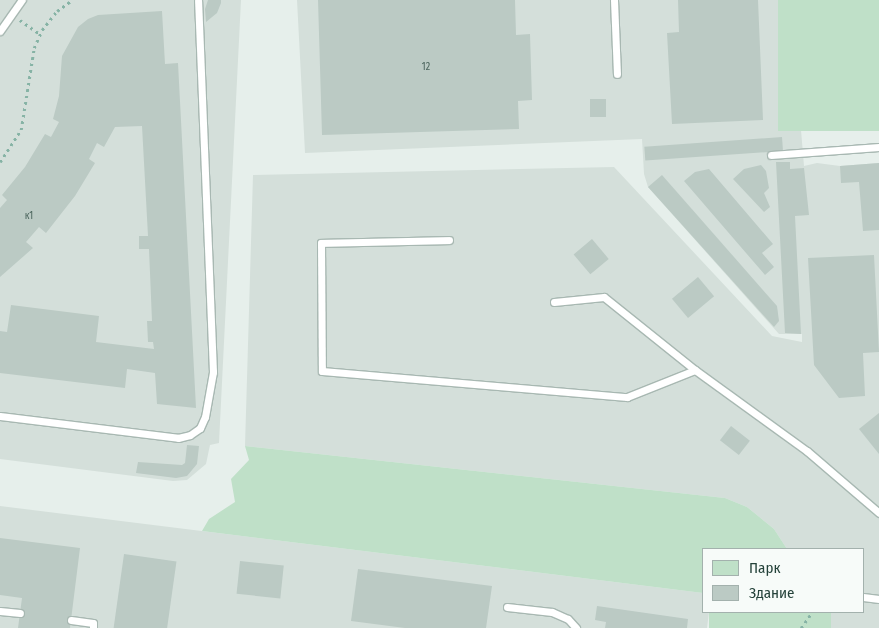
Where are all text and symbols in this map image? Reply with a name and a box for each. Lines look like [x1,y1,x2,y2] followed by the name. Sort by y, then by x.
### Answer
[422,62,430,74] house number: 12
[25,211,33,223] house number: к1
[702,548,864,613] legend
[749,559,780,577] text: Парк
[749,584,795,602] text: Здание

